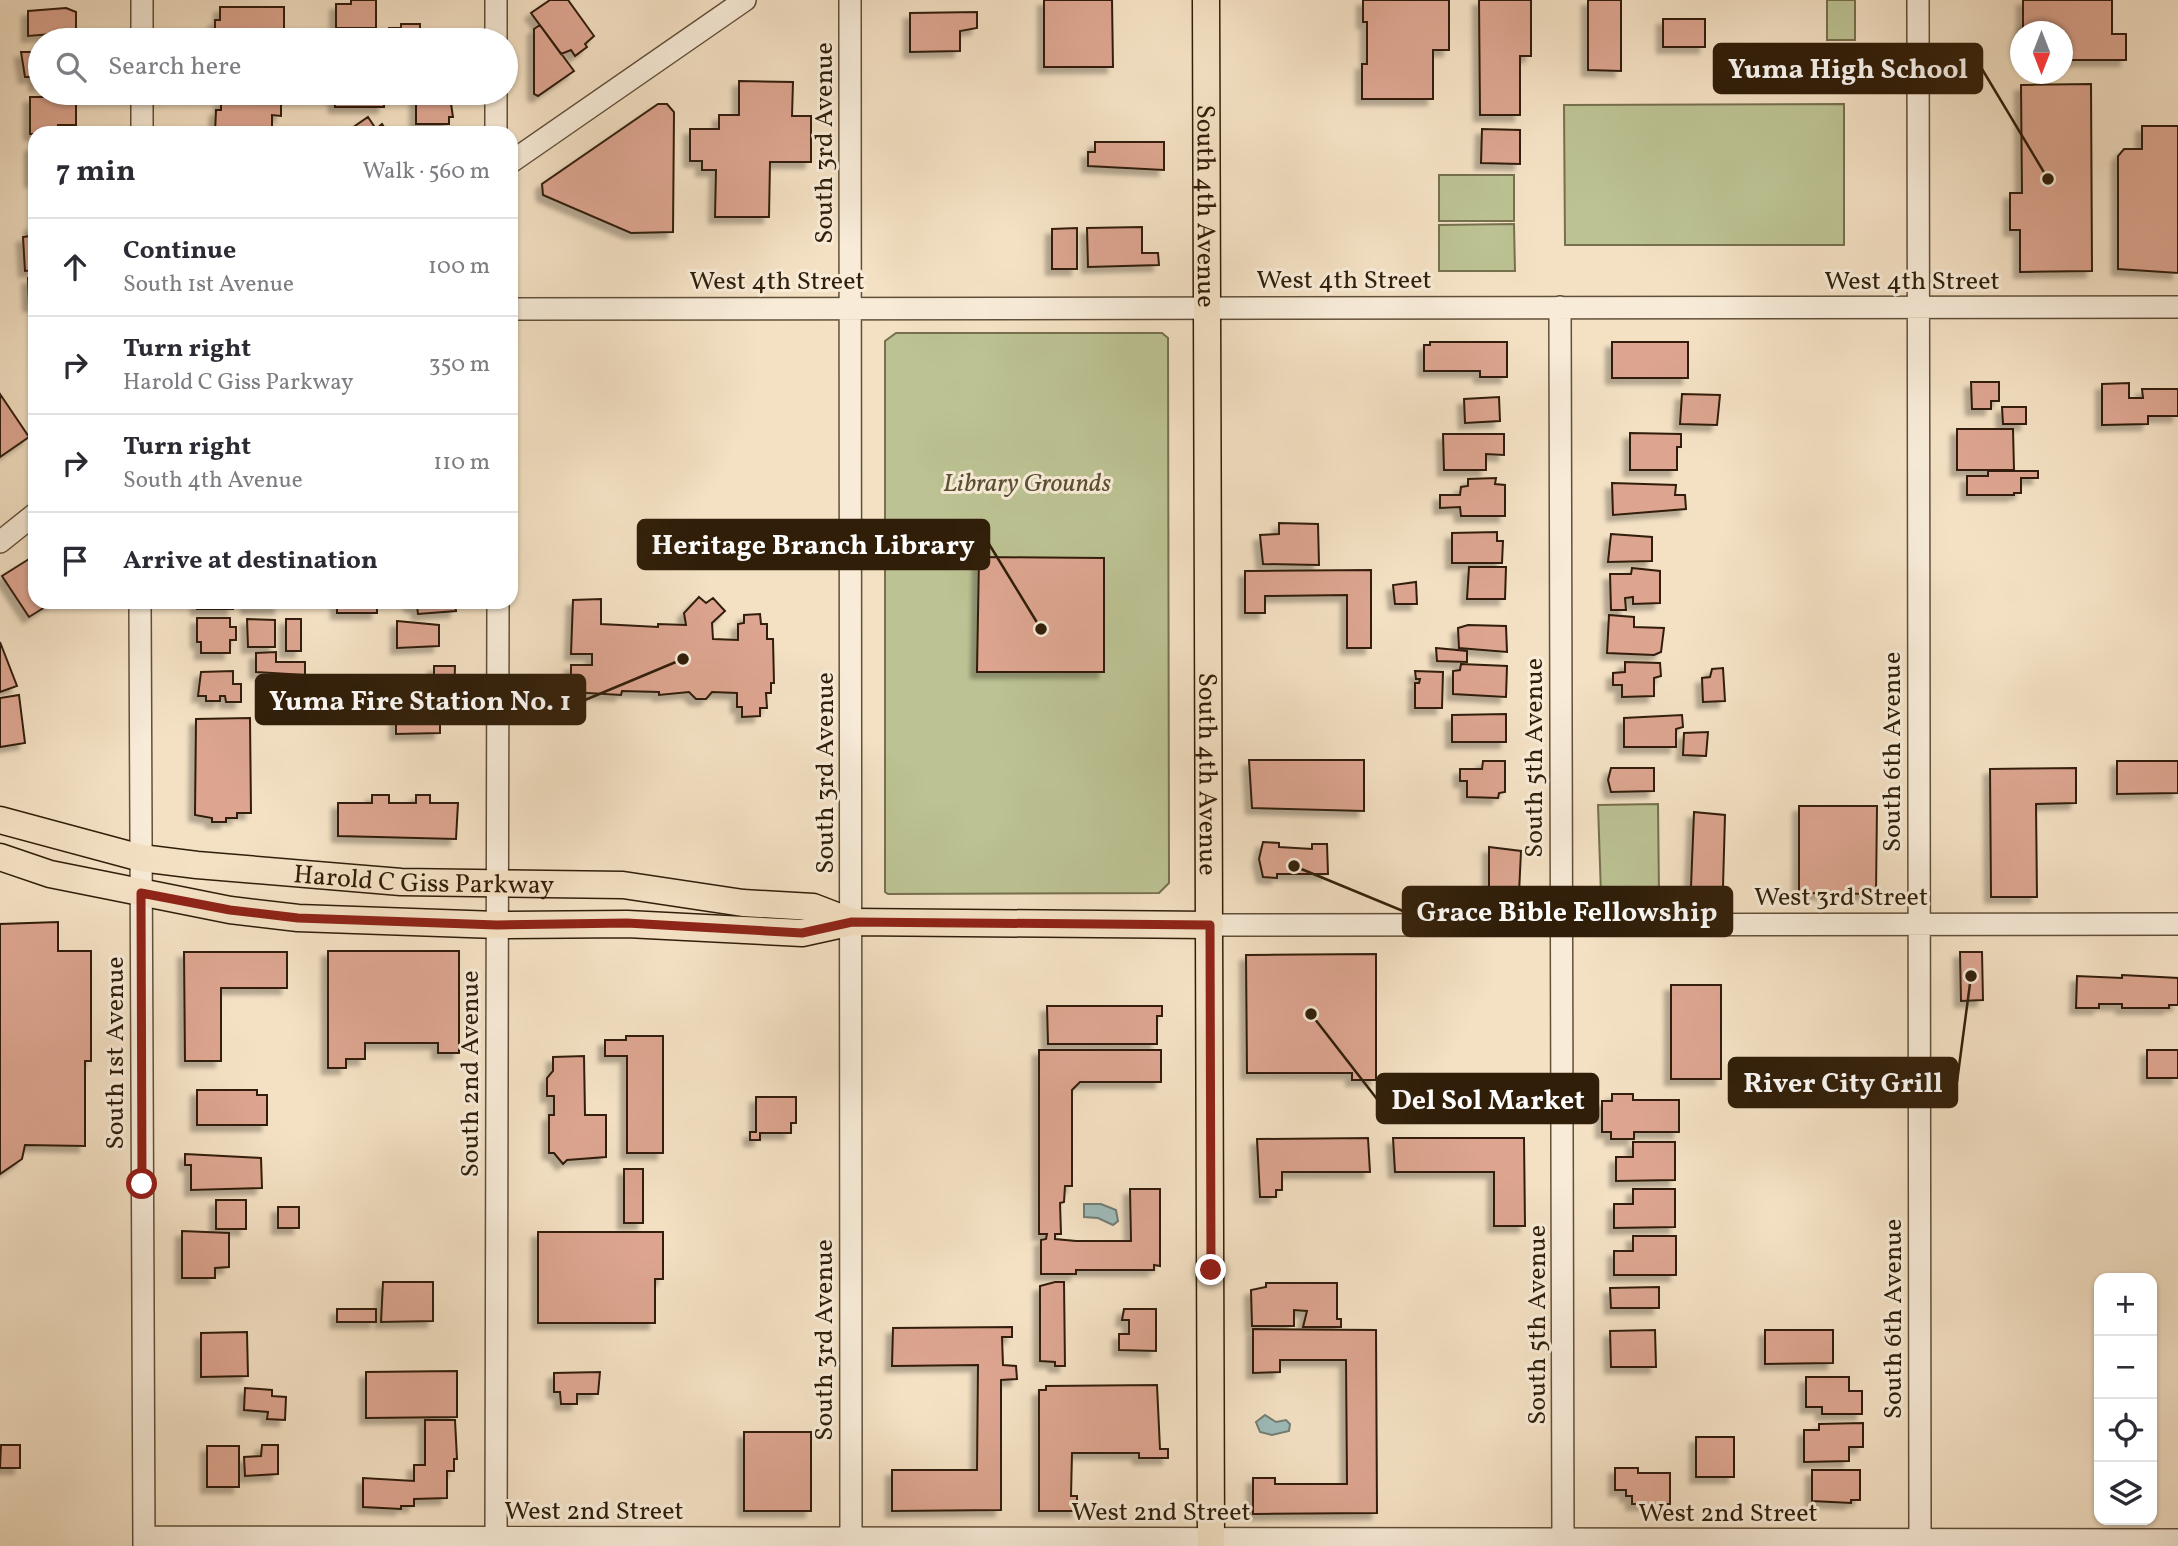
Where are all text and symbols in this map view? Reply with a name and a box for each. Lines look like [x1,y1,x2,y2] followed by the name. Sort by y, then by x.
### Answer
[2010,21,2073,84] north arrow
[28,28,518,105] search box
[807,42,843,244] street label: South 3rd Avenue
[1714,44,1982,93] callout: Yuma High School
[52,48,90,86] icon: search
[108,49,241,85] text: Search here
[1728,51,1968,90] text: Yuma High School
[1186,104,1223,308] street label: South 4th Avenue
[56,151,136,193] text: 7 min
[362,156,490,188] text: Walk · 560 m
[123,233,236,269] text: Continue
[56,248,94,286] icon: ahead
[428,251,490,283] text: 100 m
[1256,263,1432,299] street label: West 4th Street
[689,264,865,300] street label: West 4th Street
[1824,264,2000,300] street label: West 4th Street
[123,269,294,301] text: South 1st Avenue
[123,331,251,367] text: Turn right
[56,346,94,384] icon: right
[429,349,490,381] text: 350 m
[123,367,354,399] text: Harold C Giss Parkway
[123,429,251,465] text: Turn right
[56,444,94,482] icon: right
[433,447,490,479] text: 110 m
[123,465,303,497] text: South 4th Avenue
[943,466,1112,502] park label: Library Grounds
[638,520,989,569] callout: Heritage Branch Library
[651,527,975,566] text: Heritage Branch Library
[56,542,94,580] icon: arrive
[123,543,378,579] text: Arrive at destination
[1875,652,1911,852] street label: South 6th Avenue
[1517,658,1553,858] street label: South 5th Avenue
[808,672,844,874] street label: South 3rd Avenue
[1188,672,1225,876] street label: South 4th Avenue
[256,675,585,724] callout: Yuma Fire Station No. 1
[269,683,571,722] text: Yuma Fire Station No. 1
[292,857,554,904] street label: Harold C Giss Parkway
[1754,880,1928,916] street label: West 3rd Street
[1403,887,1732,936] callout: Grace Bible Fellowship
[1416,894,1718,933] text: Grace Bible Fellowship
[98,956,134,1150] street label: South 1st Avenue
[453,970,489,1178] street label: South 2nd Avenue
[1729,1058,1957,1107] callout: River City Grill
[1743,1065,1943,1104] text: River City Grill
[1377,1074,1598,1123] callout: Del Sol Market
[1391,1082,1585,1121] text: Del Sol Market
[126,1168,157,1199] route start
[1876,1219,1912,1419] street label: South 6th Avenue
[1520,1225,1556,1425] street label: South 5th Avenue
[807,1239,843,1441] street label: South 3rd Avenue
[1195,1254,1226,1285] route end
[2094,1273,2157,1525] map controls
[2094,1273,2157,1336] button: +
[2094,1336,2157,1399] button: −
[2094,1399,2157,1462] button: locate
[2094,1462,2157,1525] button: layers
[504,1494,684,1530] street label: West 2nd Street
[1071,1495,1251,1531] street label: West 2nd Street
[1638,1496,1818,1532] street label: West 2nd Street

